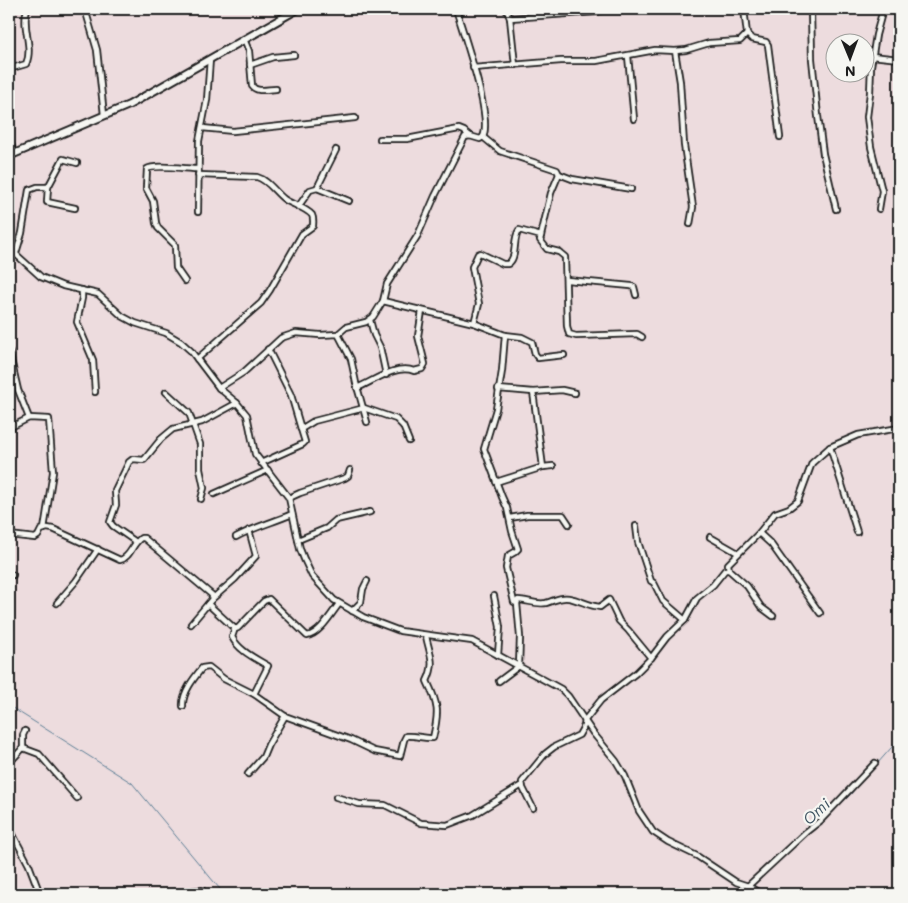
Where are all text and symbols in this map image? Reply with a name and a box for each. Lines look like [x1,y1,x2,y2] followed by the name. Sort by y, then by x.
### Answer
[826,32,876,82] north arrow
[845,62,856,81] text: N
[798,793,834,829] water label: Omi

